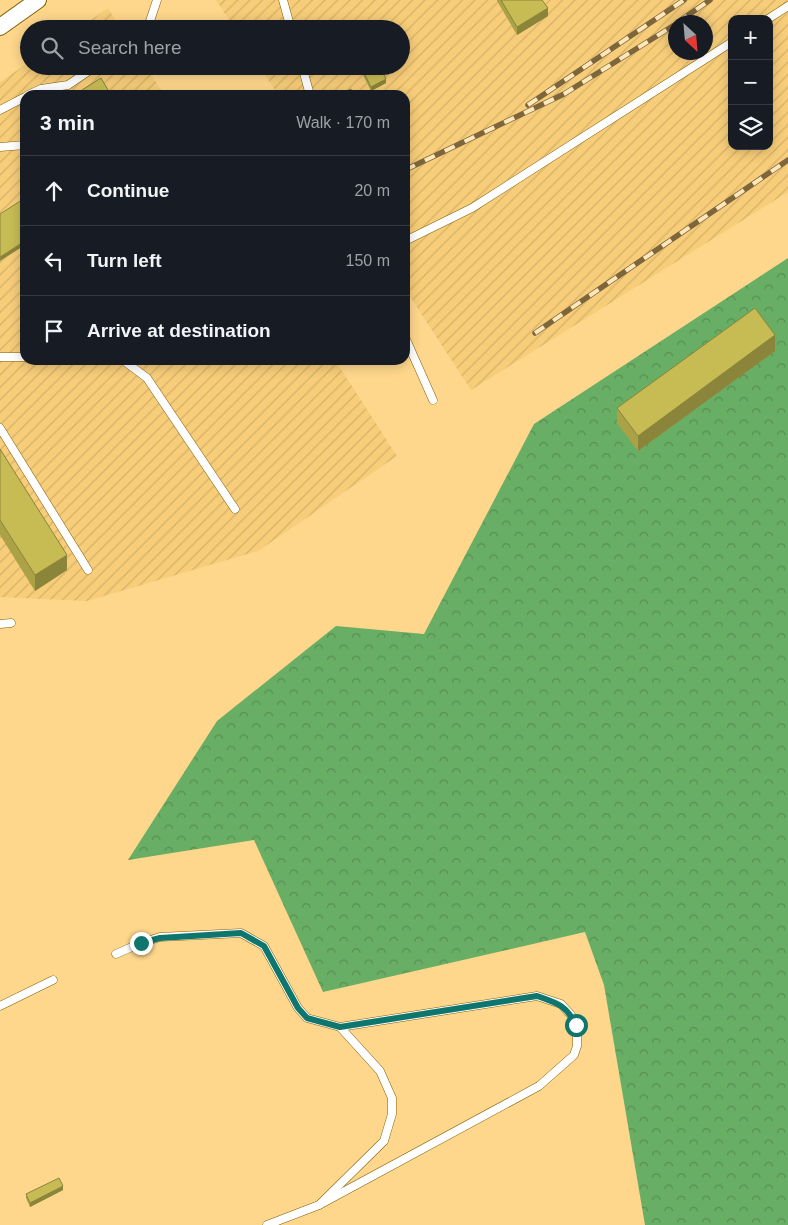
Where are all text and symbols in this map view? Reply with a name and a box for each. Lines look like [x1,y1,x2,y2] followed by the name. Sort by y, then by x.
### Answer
[668,15,713,60] north arrow
[728,15,773,150] map controls
[728,15,773,60] button: +
[20,20,410,75] search box
[38,34,66,62] icon: search
[78,37,182,58] text: Search here
[728,60,773,105] button: −
[728,105,773,150] button: layers
[40,111,95,134] text: 3 min
[296,114,390,131] text: Walk · 170 m
[40,177,68,205] icon: ahead
[87,180,169,201] text: Continue
[354,182,390,199] text: 20 m
[40,247,68,275] icon: left
[87,250,162,271] text: Turn left
[346,252,390,269] text: 150 m
[40,317,68,345] icon: arrive
[87,320,271,341] text: Arrive at destination
[130,932,153,955] route end
[565,1014,588,1037] route start

